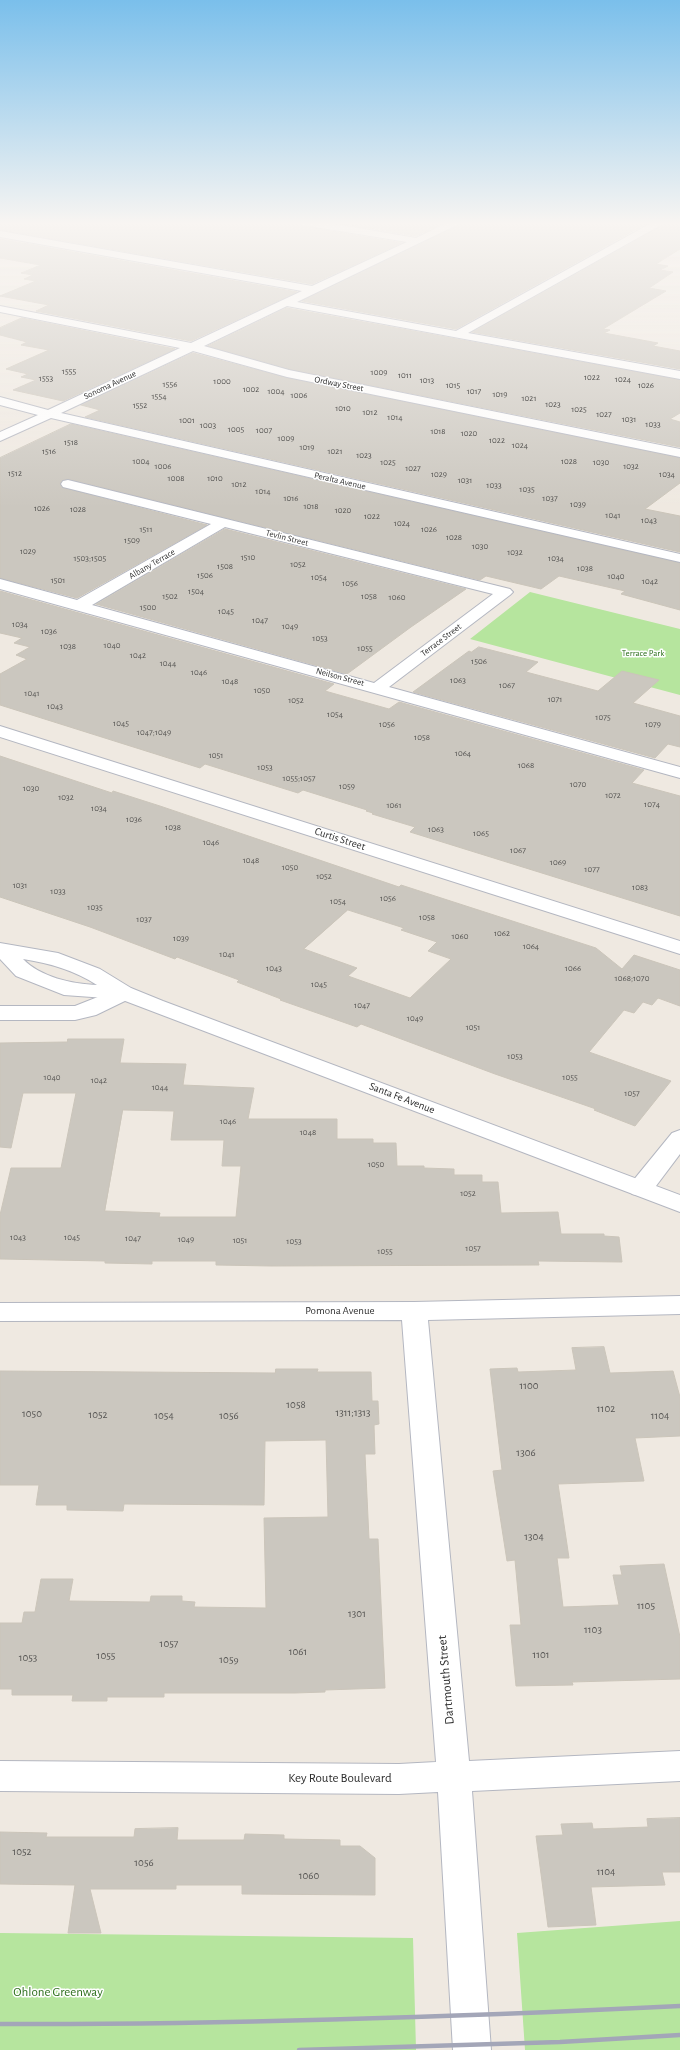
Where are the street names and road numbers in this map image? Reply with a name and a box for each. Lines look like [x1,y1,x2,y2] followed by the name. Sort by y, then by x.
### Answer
[82,368,138,402] street label: Sonoma Avenue
[314,374,364,394] street label: Ordway Street
[313,470,367,492] street label: Peralta Avenue
[265,528,309,548] street label: Tevlin Street
[127,546,177,582] street label: Albany Terrace
[419,621,463,659] street label: Terrace Street
[315,665,365,689] street label: Neilson Street
[313,825,367,853] street label: Curtis Street
[367,1079,437,1117] street label: Santa Fe Avenue
[305,1304,375,1318] street label: Pomona Avenue
[434,1635,458,1725] street label: Dartmouth Street
[288,1770,392,1786] street label: Key Route Boulevard

